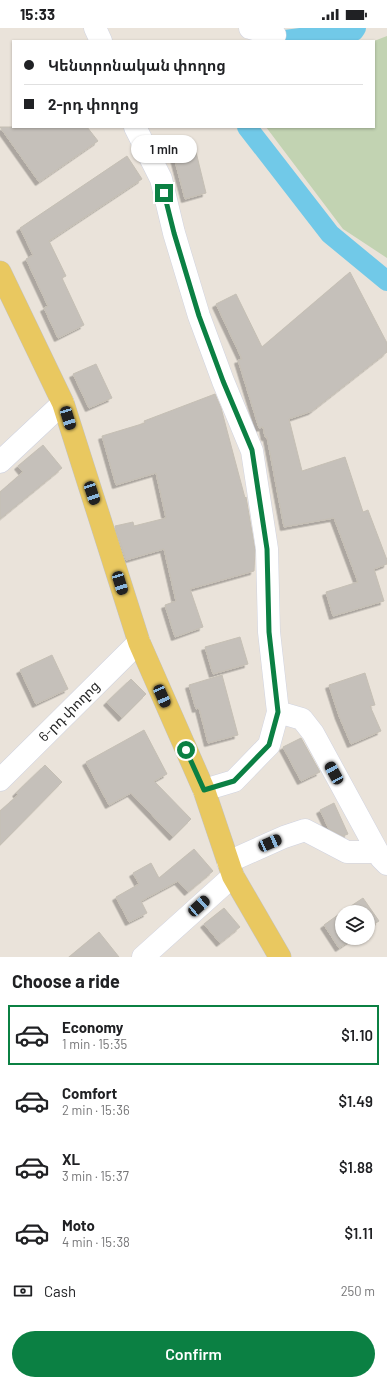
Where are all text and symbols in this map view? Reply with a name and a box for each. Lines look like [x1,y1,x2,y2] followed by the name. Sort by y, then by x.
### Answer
[20,5,55,23] text: 15:33
[48,56,226,74] text: Կենտրոնական փողոց
[48,95,139,113] text: 2-րդ փողոց
[131,135,197,163] callout: 1 min
[150,141,178,157] text: 1 min
[155,184,173,202] route end
[59,405,77,431] car
[83,480,101,506] car
[111,570,129,596] car
[35,677,103,745] street label: 6-րդ փողոց
[152,683,172,709] car
[177,741,195,759] route start
[323,760,345,786] car
[257,833,283,853] car
[186,894,212,918] car
[335,905,375,945] map controls
[335,905,375,945] button: layers
[12,970,120,992] text: Choose a ride
[14,1017,50,1053] icon: car
[62,1018,123,1036] text: Economy
[341,1026,373,1044] text: $1.10
[62,1036,127,1052] text: 1 min · 15:35
[14,1083,50,1119] icon: car
[62,1084,117,1102] text: Comfort
[338,1092,373,1110] text: $1.49
[62,1102,130,1118] text: 2 min · 15:36
[14,1149,50,1185] icon: car
[62,1150,80,1168] text: XL
[339,1158,373,1176] text: $1.88
[62,1168,129,1184] text: 3 min · 15:37
[14,1215,50,1251] icon: car
[62,1216,95,1234] text: Moto
[344,1224,373,1242] text: $1.11
[62,1234,130,1250] text: 4 min · 15:38
[12,1280,34,1302] icon: cash
[44,1282,76,1300] text: Cash
[341,1283,375,1299] text: 250 m
[12,1331,375,1377] button: Confirm

